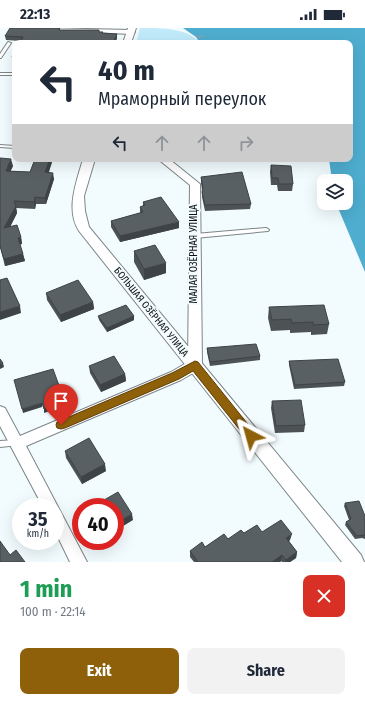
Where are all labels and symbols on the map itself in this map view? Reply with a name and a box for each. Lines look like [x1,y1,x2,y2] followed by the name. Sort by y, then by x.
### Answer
[187,204,200,304] street label: МАЛАЯ ОЗЁРНАЯ УЛИЦА
[111,264,192,360] street label: БОЛЬШАЯ ОЗЁРНАЯ УЛИЦА
[44,384,78,425] pin
[230,415,272,457] position arrow
[72,498,124,550] speed limit sign: 40

